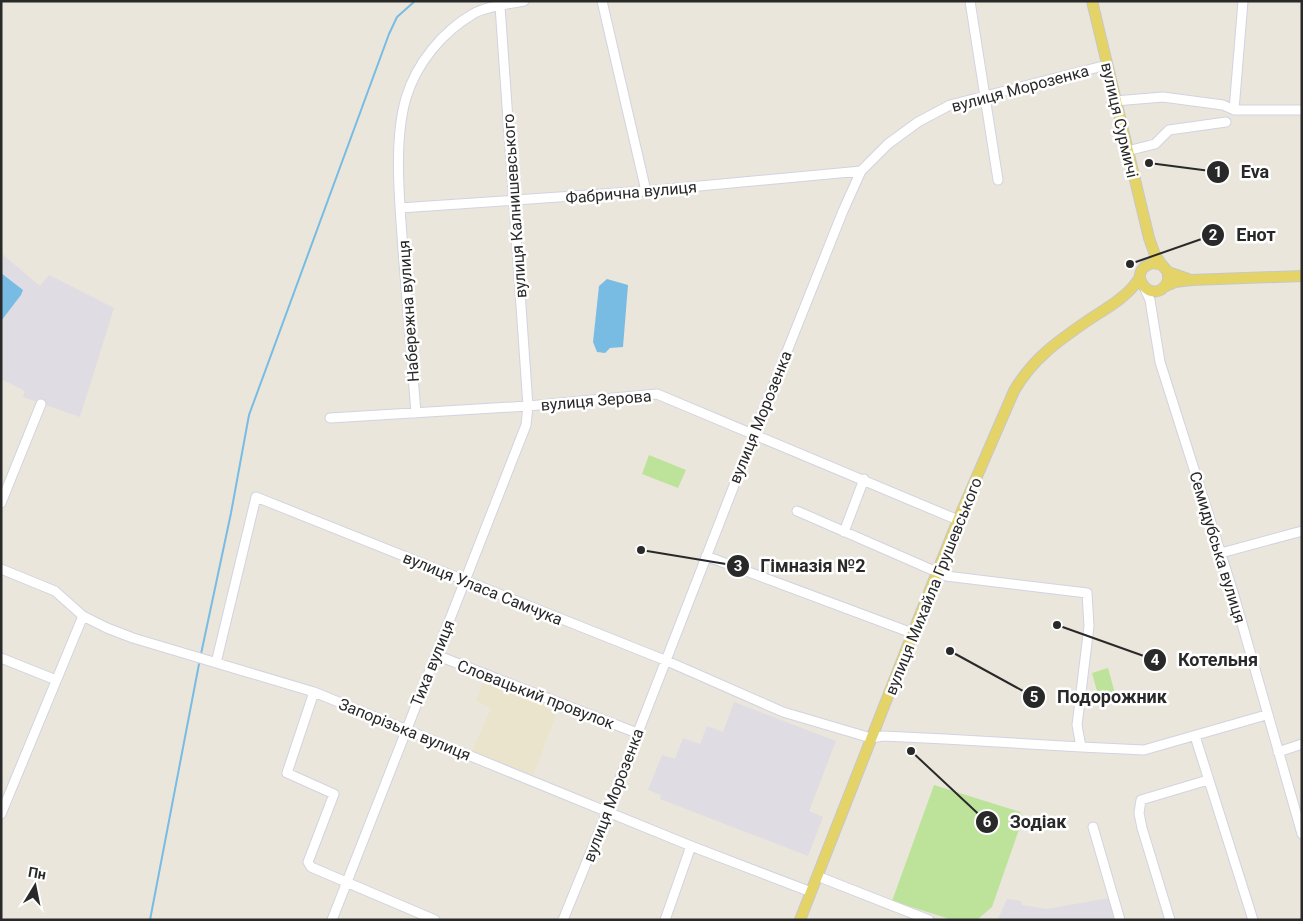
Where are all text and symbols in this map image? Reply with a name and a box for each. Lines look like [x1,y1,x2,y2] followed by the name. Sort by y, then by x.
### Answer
[949,61,1091,116] street label: вулиця Морозенка
[1097,61,1142,180] street label: вулиця Сурмичі
[499,113,530,299] street label: вулиця Калнишевського
[1205,156,1279,189] callout: Eva
[1241,161,1270,182] text: Eva
[1214,163,1222,181] text: 1
[565,177,697,208] street label: Фабрична вулиця
[1201,218,1285,251] callout: Енот
[1236,224,1276,245] text: Енот
[1209,226,1218,244] text: 2
[394,239,423,383] street label: Набережна вулиця
[725,348,796,486] street label: вулиця Морозенка
[540,386,652,415] street label: вулиця Зерова
[1185,469,1250,625] street label: Семидубська вулиця
[881,475,986,698] street label: вулиця Михайла Грушевського
[400,548,565,629] street label: вулиця Уласа Самчука
[726,550,876,583] callout: Гімназія №2
[760,555,866,576] text: Гімназія №2
[734,557,742,575] text: 3
[406,617,458,709] street label: Тиха вулиця
[1143,643,1268,676] callout: Котельня
[1178,649,1258,670] text: Котельня
[1151,651,1160,669] text: 4
[455,656,617,733] street label: Словацький провулок
[1022,680,1177,713] callout: Подорожник
[1057,686,1168,707] text: Подорожник
[1030,688,1038,706] text: 5
[336,694,474,765] street label: Запорізька вулиця
[579,726,648,865] street label: вулиця Морозенка
[975,806,1076,839] callout: Зодіак
[1010,811,1067,832] text: Зодіак
[983,813,992,831] text: 6
[10,861,60,911] north arrow
[27,864,47,883] text: Пн

